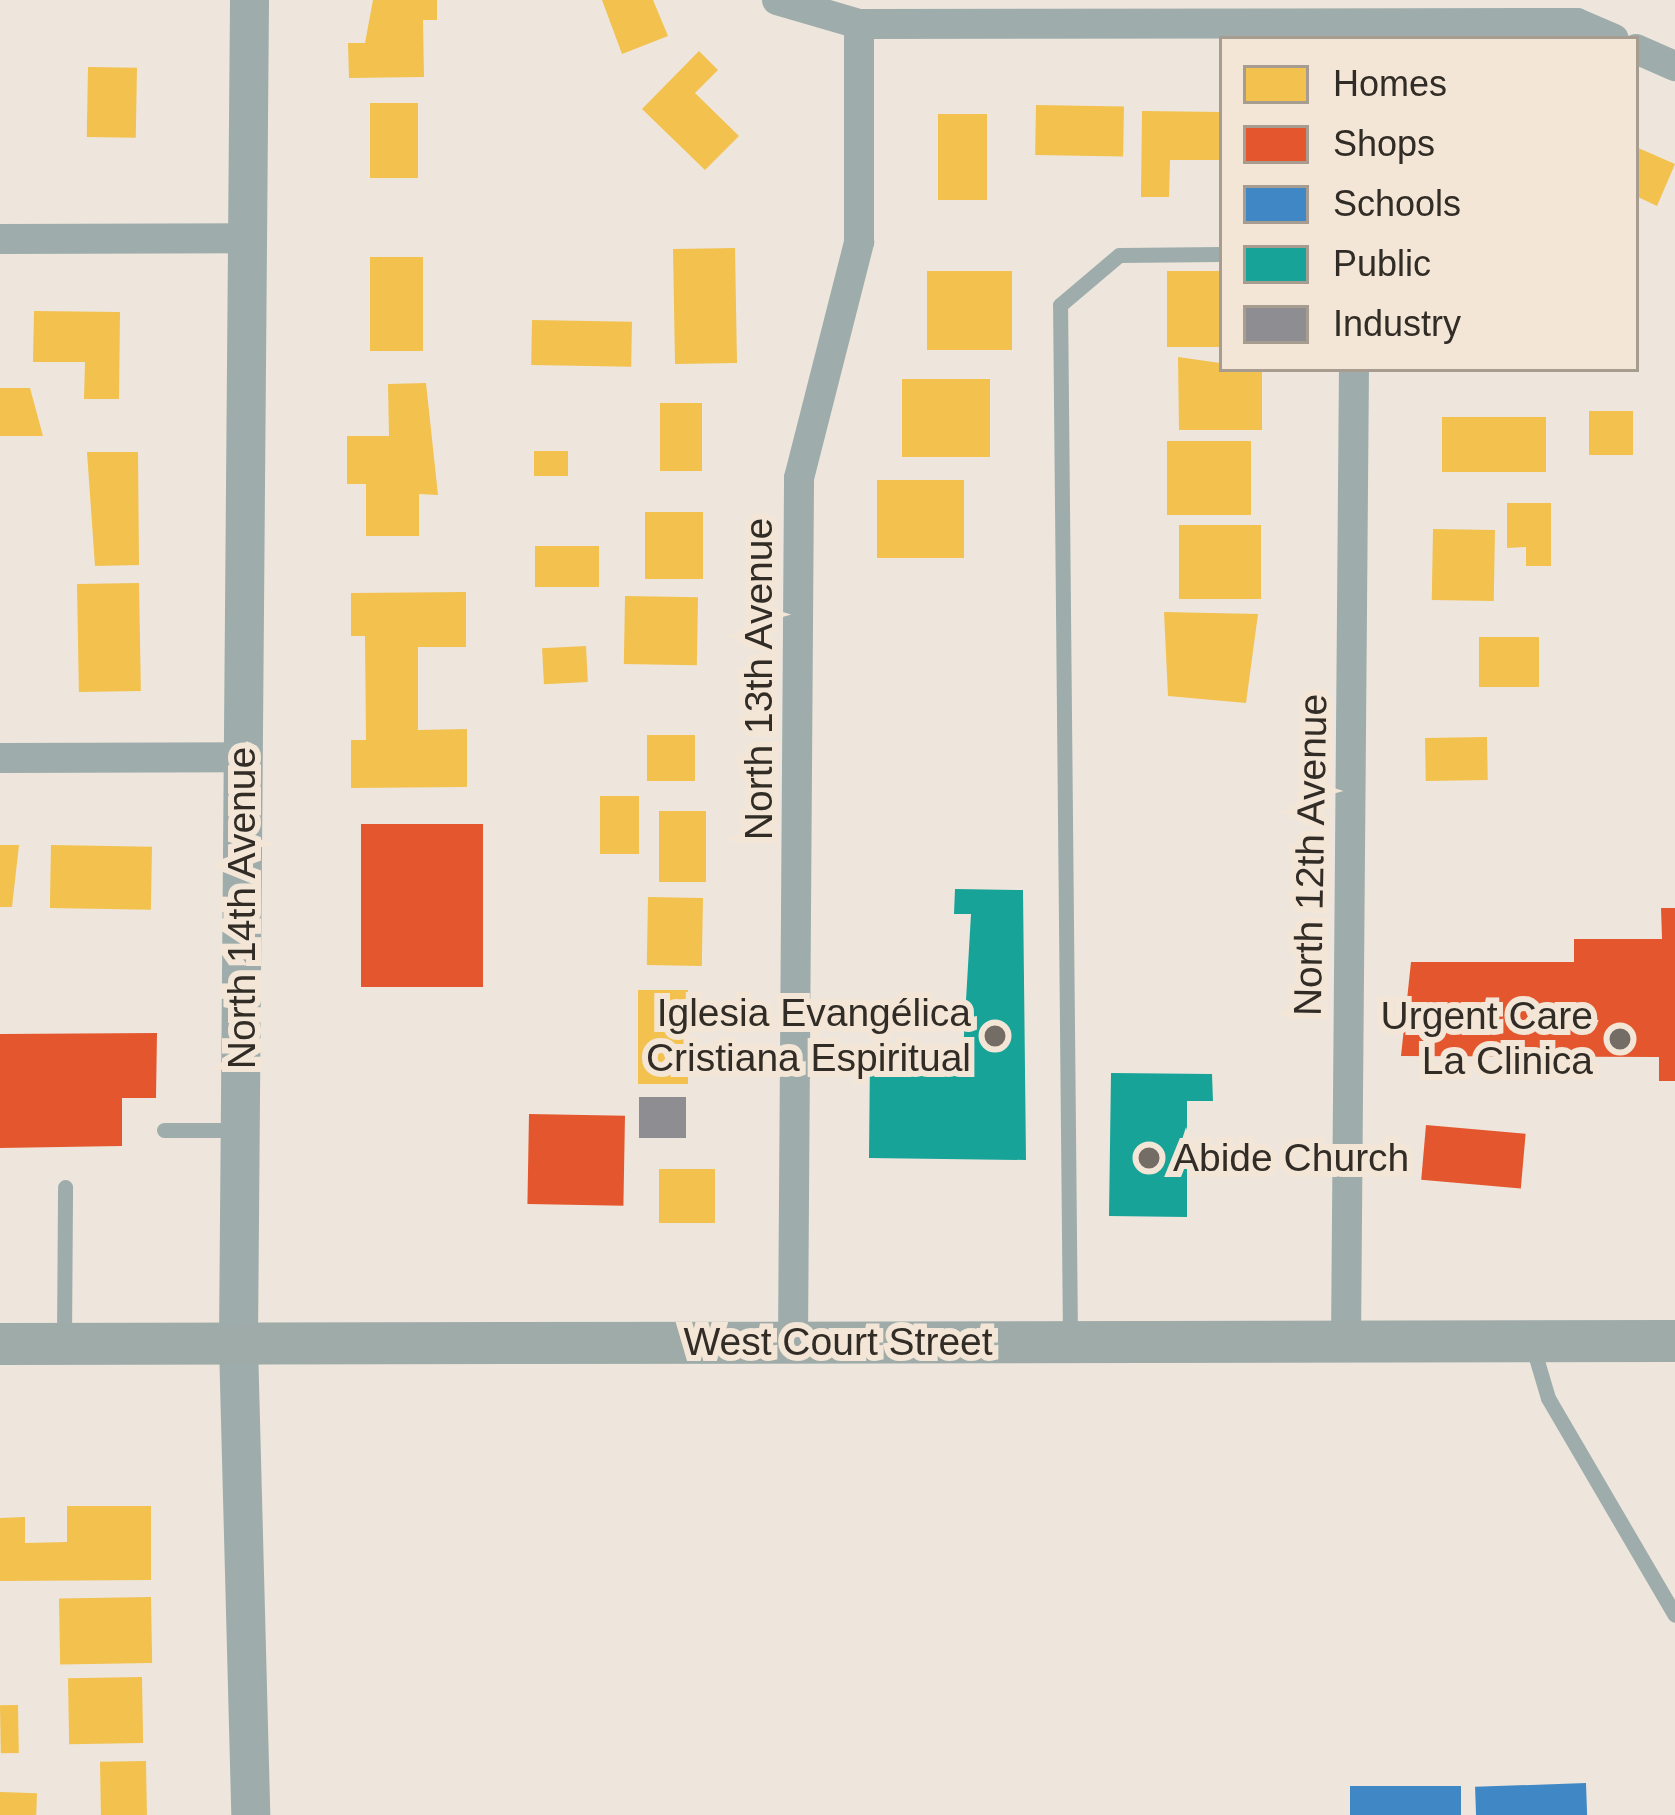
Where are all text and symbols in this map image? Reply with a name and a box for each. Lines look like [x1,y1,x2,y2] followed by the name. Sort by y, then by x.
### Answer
[1219,36,1639,372] legend
[1333,63,1447,104] text: Homes
[1333,123,1435,164] text: Shops
[1333,183,1461,224] text: Schools
[1333,243,1431,284] text: Public
[1333,303,1461,344] text: Industry
[736,517,782,841] street label: North 13th Avenue
[1285,692,1337,1018] street label: North 12th Avenue
[219,746,265,1070] street label: North 14th Avenue
[646,991,971,1082] place label: Iglesia Evangélica Cristiana Espiritual
[1381,994,1593,1085] place label: Urgent Care La Clinica
[982,1023,1008,1049] marker: Iglesia Evangélica Cristiana Espiritual
[1604,1023,1636,1055] marker: Urgent Care La Clinica
[1173,1135,1409,1181] place label: Abide Church
[1136,1145,1162,1171] marker: Abide Church
[683,1319,993,1365] street label: West Court Street

